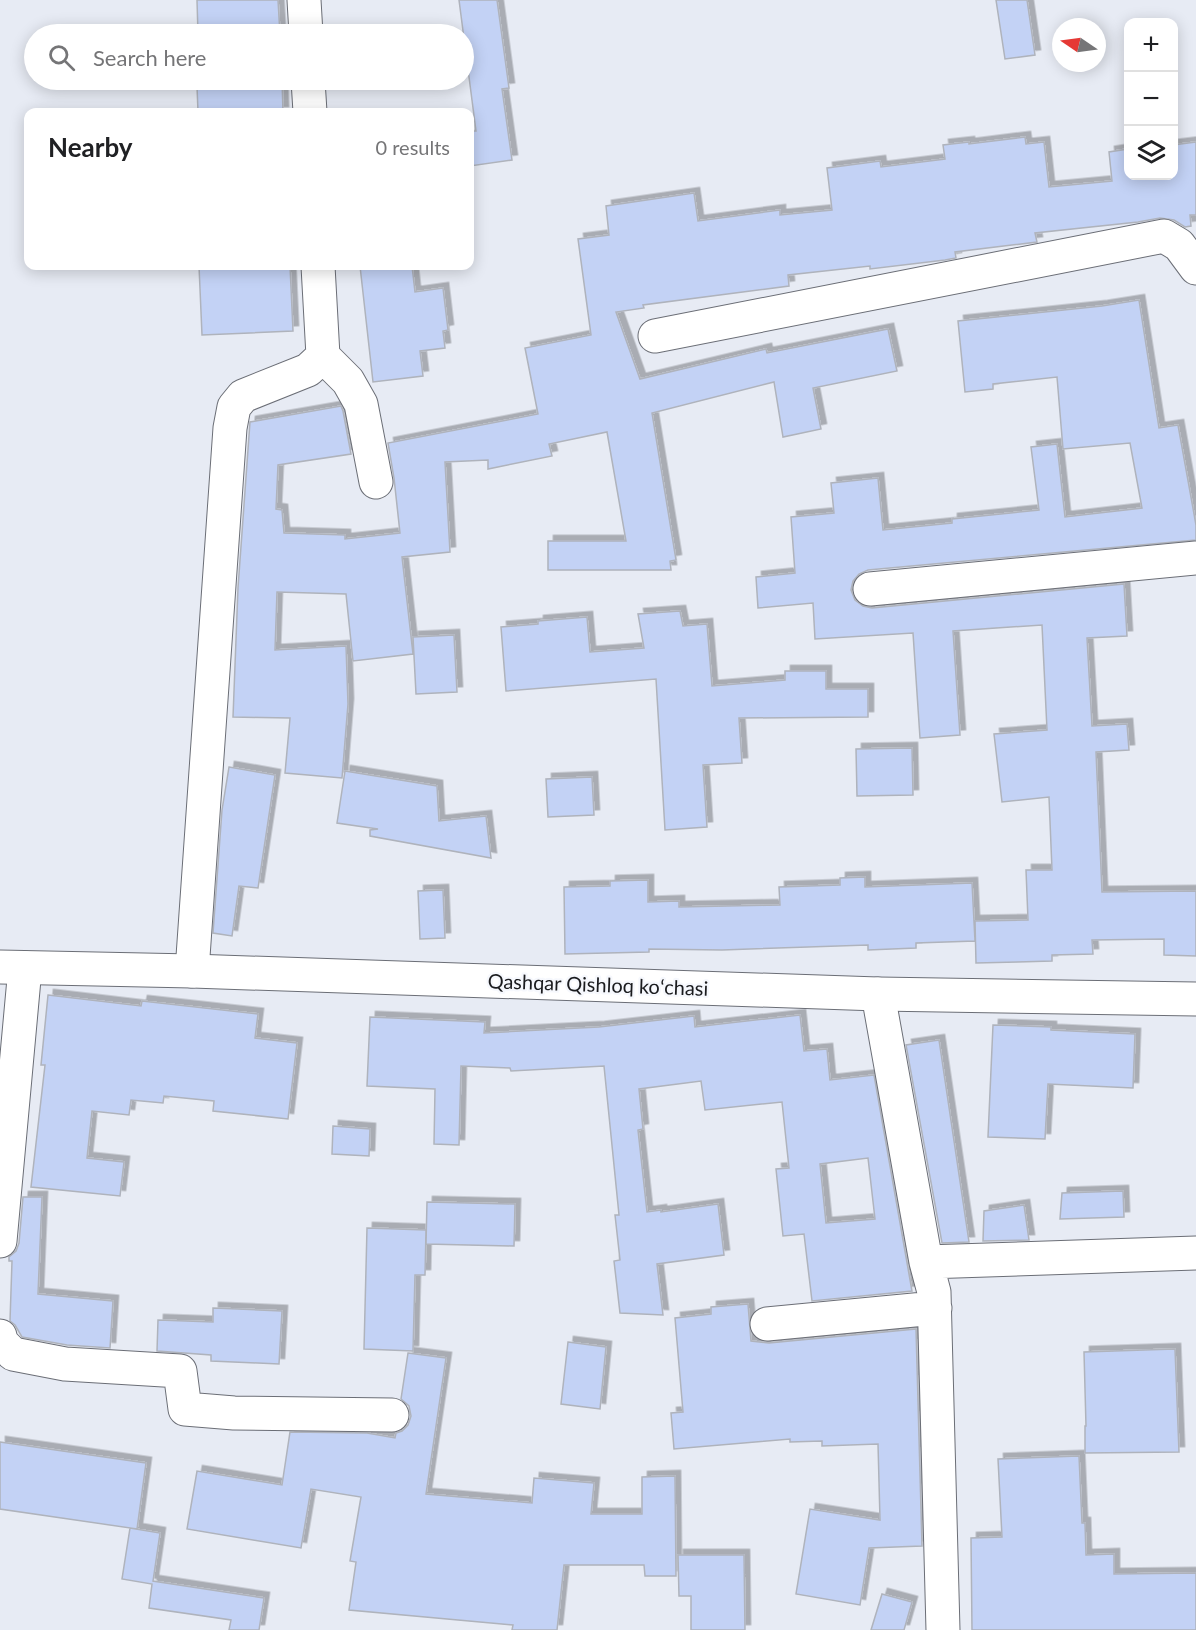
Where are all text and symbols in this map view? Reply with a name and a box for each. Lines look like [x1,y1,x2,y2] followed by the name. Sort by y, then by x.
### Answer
[1052,18,1106,72] north arrow
[1124,18,1178,180] map controls
[1124,18,1178,72] button: +
[24,24,474,90] search box
[45,41,78,74] icon: search
[93,44,206,71] text: Search here
[1124,72,1178,126] button: −
[1124,126,1178,180] button: layers
[48,131,133,163] text: Nearby
[375,135,450,159] text: 0 results
[487,968,709,1000] street label: Qashqar Qishloq koʻchasi

